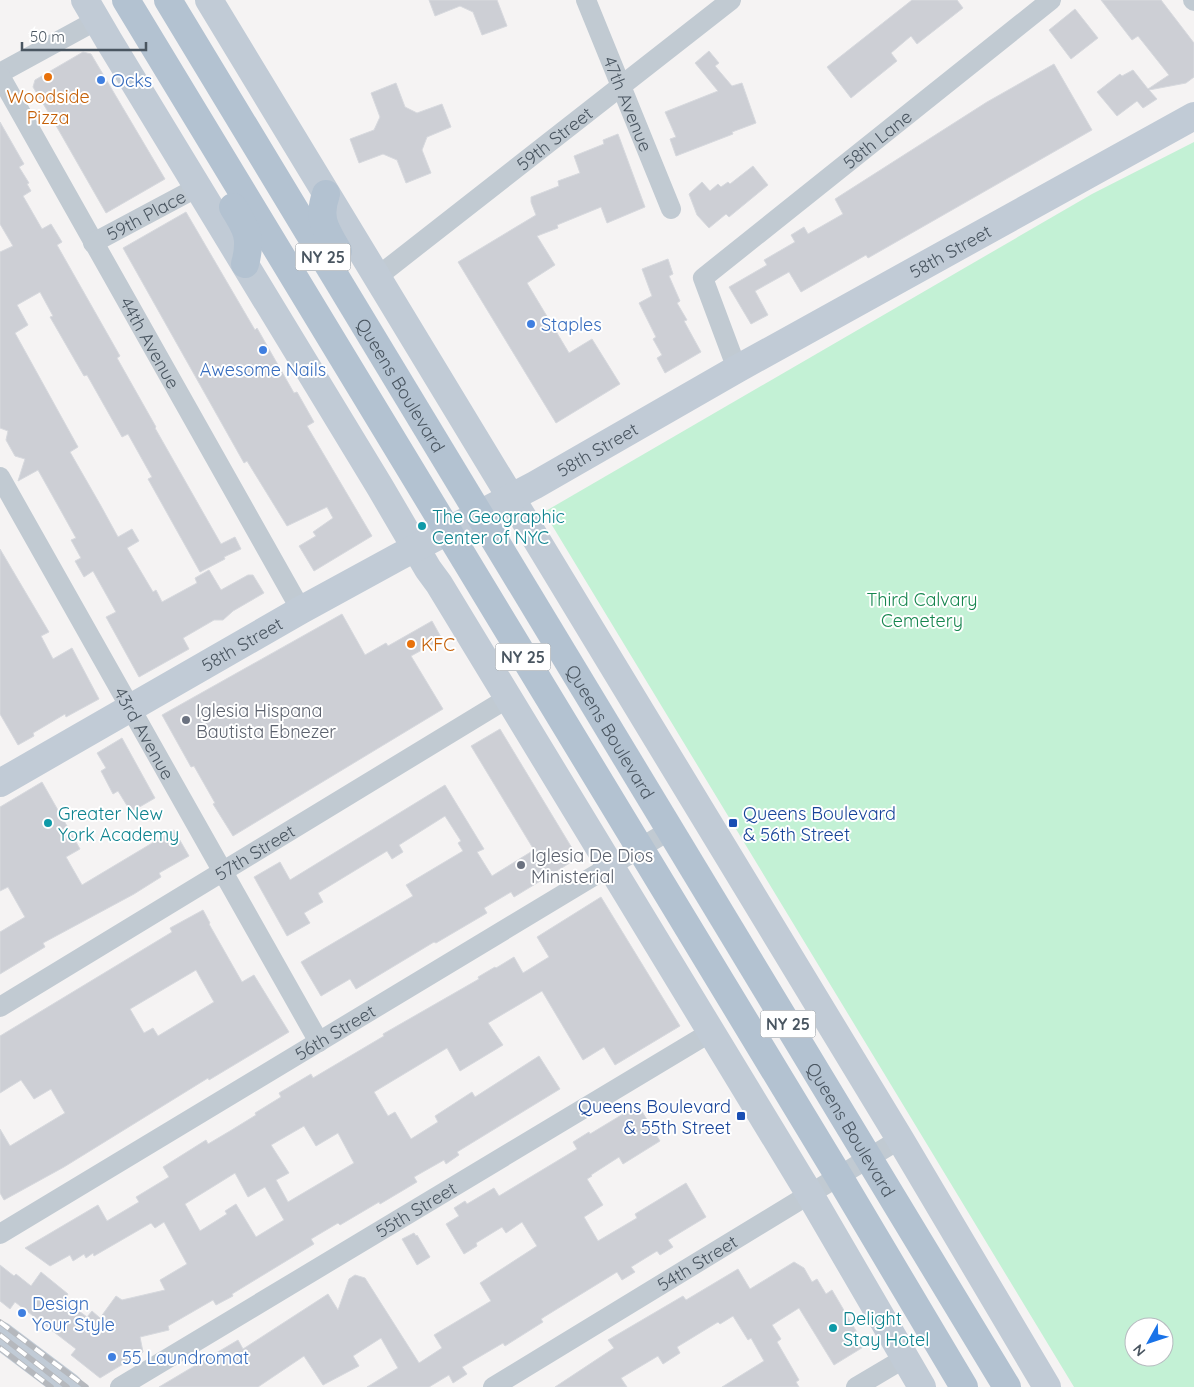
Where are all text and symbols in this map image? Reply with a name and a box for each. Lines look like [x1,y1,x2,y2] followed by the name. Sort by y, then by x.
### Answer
[22,20,146,52] scale bar
[30,27,65,46] text: 50 m
[599,53,658,155] street label: 47th Avenue
[111,69,152,92] place label: Ocks
[42,71,54,83] marker: Woodside Pizza
[95,74,107,86] marker: Ocks
[6,85,90,129] place label: Woodside Pizza
[512,101,597,175] street label: 59th Street
[838,104,916,173] street label: 58th Lane
[102,184,189,245] street label: 59th Place
[905,219,995,283] street label: 58th Street
[296,243,350,270] road number: NY 25
[115,293,185,393] street label: 44th Avenue
[541,313,602,336] place label: Staples
[351,314,450,456] street label: Queens Boulevard
[525,318,537,330] marker: Staples
[257,344,269,356] marker: Awesome Nails
[200,358,326,381] place label: Awesome Nails
[552,417,642,482] street label: 58th Street
[432,505,565,549] place label: The Geographic Center of NYC
[416,520,428,532] marker: The Geographic Center of NYC
[866,588,978,632] park label: Third Calvary Cemetery
[197,612,287,676] street label: 58th Street
[421,633,455,656] place label: KFC
[405,638,417,650] marker: KFC
[496,644,550,670] road number: NY 25
[561,660,660,803] street label: Queens Boulevard
[109,683,180,783] street label: 43rd Avenue
[196,699,336,743] place label: Iglesia Hispana Bautista Ebnezer
[180,714,192,726] marker: Iglesia Hispana Bautista Ebnezer
[58,802,179,846] place label: Greater New York Academy
[743,802,896,846] place label: Queens Boulevard & 56th Street
[42,817,54,829] marker: Greater New York Academy
[727,817,739,829] marker: Queens Boulevard & 56th Street
[210,819,299,885] street label: 57th Street
[531,844,653,888] place label: Iglesia De Dios Ministerial
[515,859,527,871] marker: Iglesia De Dios Ministerial
[290,999,379,1065] street label: 56th Street
[760,1011,816,1038] road number: NY 25
[802,1058,901,1201] street label: Queens Boulevard
[578,1095,731,1139] place label: Queens Boulevard & 55th Street
[735,1110,747,1122] marker: Queens Boulevard & 55th Street
[371,1176,460,1242] street label: 55th Street
[653,1229,741,1296] street label: 54th Street
[32,1292,115,1336] place label: Design Your Style
[16,1307,28,1319] marker: Design Your Style
[843,1307,929,1351] place label: Delight Stay Hotel
[1124,1317,1174,1367] north arrow
[827,1322,839,1334] marker: Delight Stay Hotel
[1129,1341,1149,1360] text: N
[122,1346,249,1369] place label: 55 Laundromat
[106,1351,118,1363] marker: 55 Laundromat

